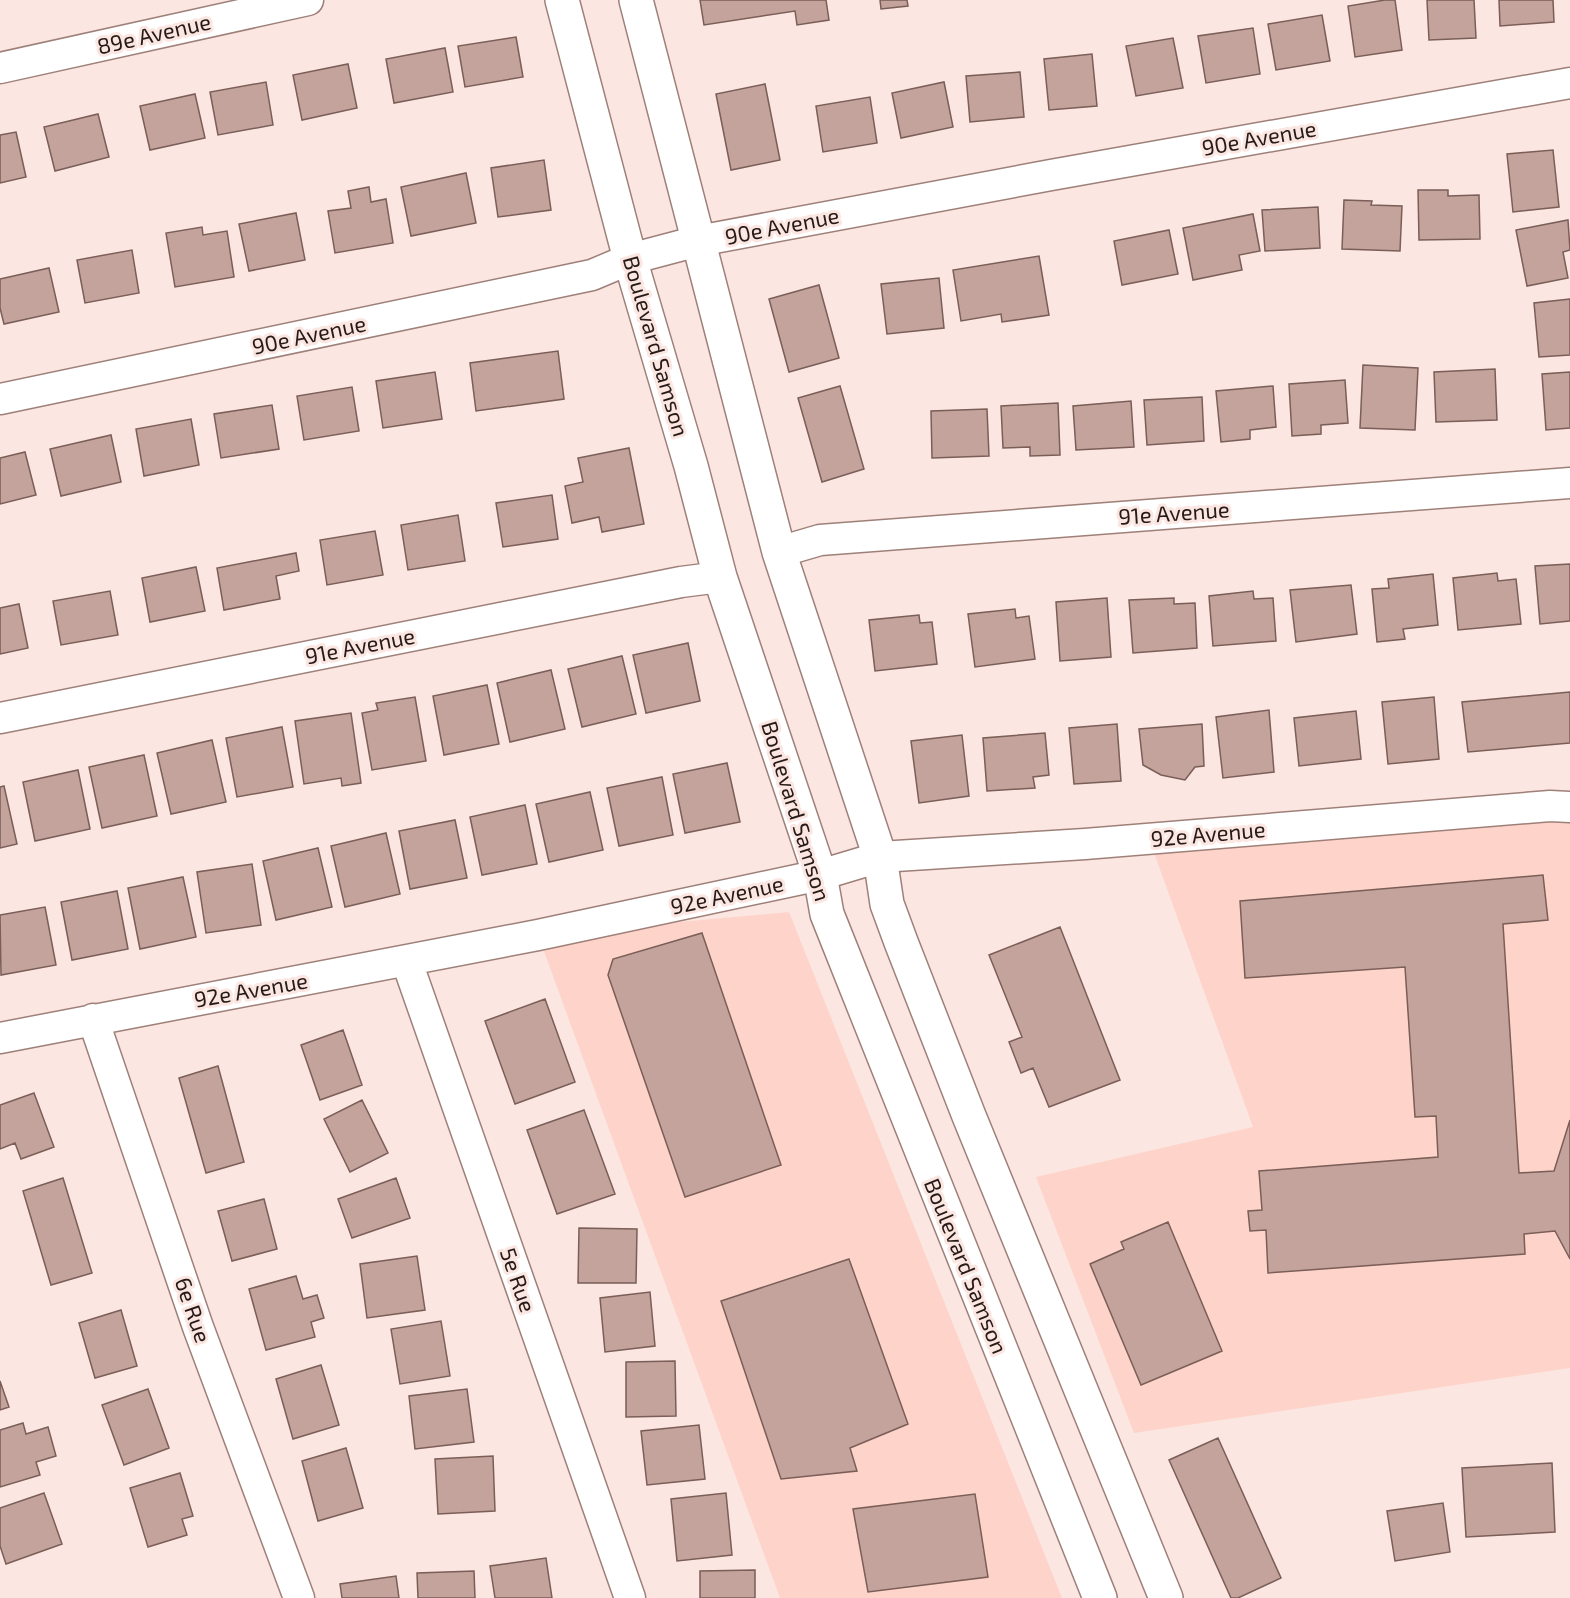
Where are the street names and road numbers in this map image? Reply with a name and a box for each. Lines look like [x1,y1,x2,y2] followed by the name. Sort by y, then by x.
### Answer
[94,7,213,59] street label: 89e Avenue
[1200,114,1318,160] street label: 90e Avenue
[723,201,841,249] street label: 90e Avenue
[619,252,695,439] street label: Boulevard Samson
[249,309,368,359] street label: 90e Avenue
[1118,495,1230,529] street label: 91e Avenue
[303,622,417,668] street label: 91e Avenue
[757,718,837,904] street label: Boulevard Samson
[1150,815,1266,851] street label: 92e Avenue
[668,869,786,919] street label: 92e Avenue
[192,966,310,1012] street label: 92e Avenue
[920,1174,1014,1357] street label: Boulevard Samson
[496,1244,542,1315] street label: 5e Rue
[171,1274,217,1346] street label: 6e Rue

